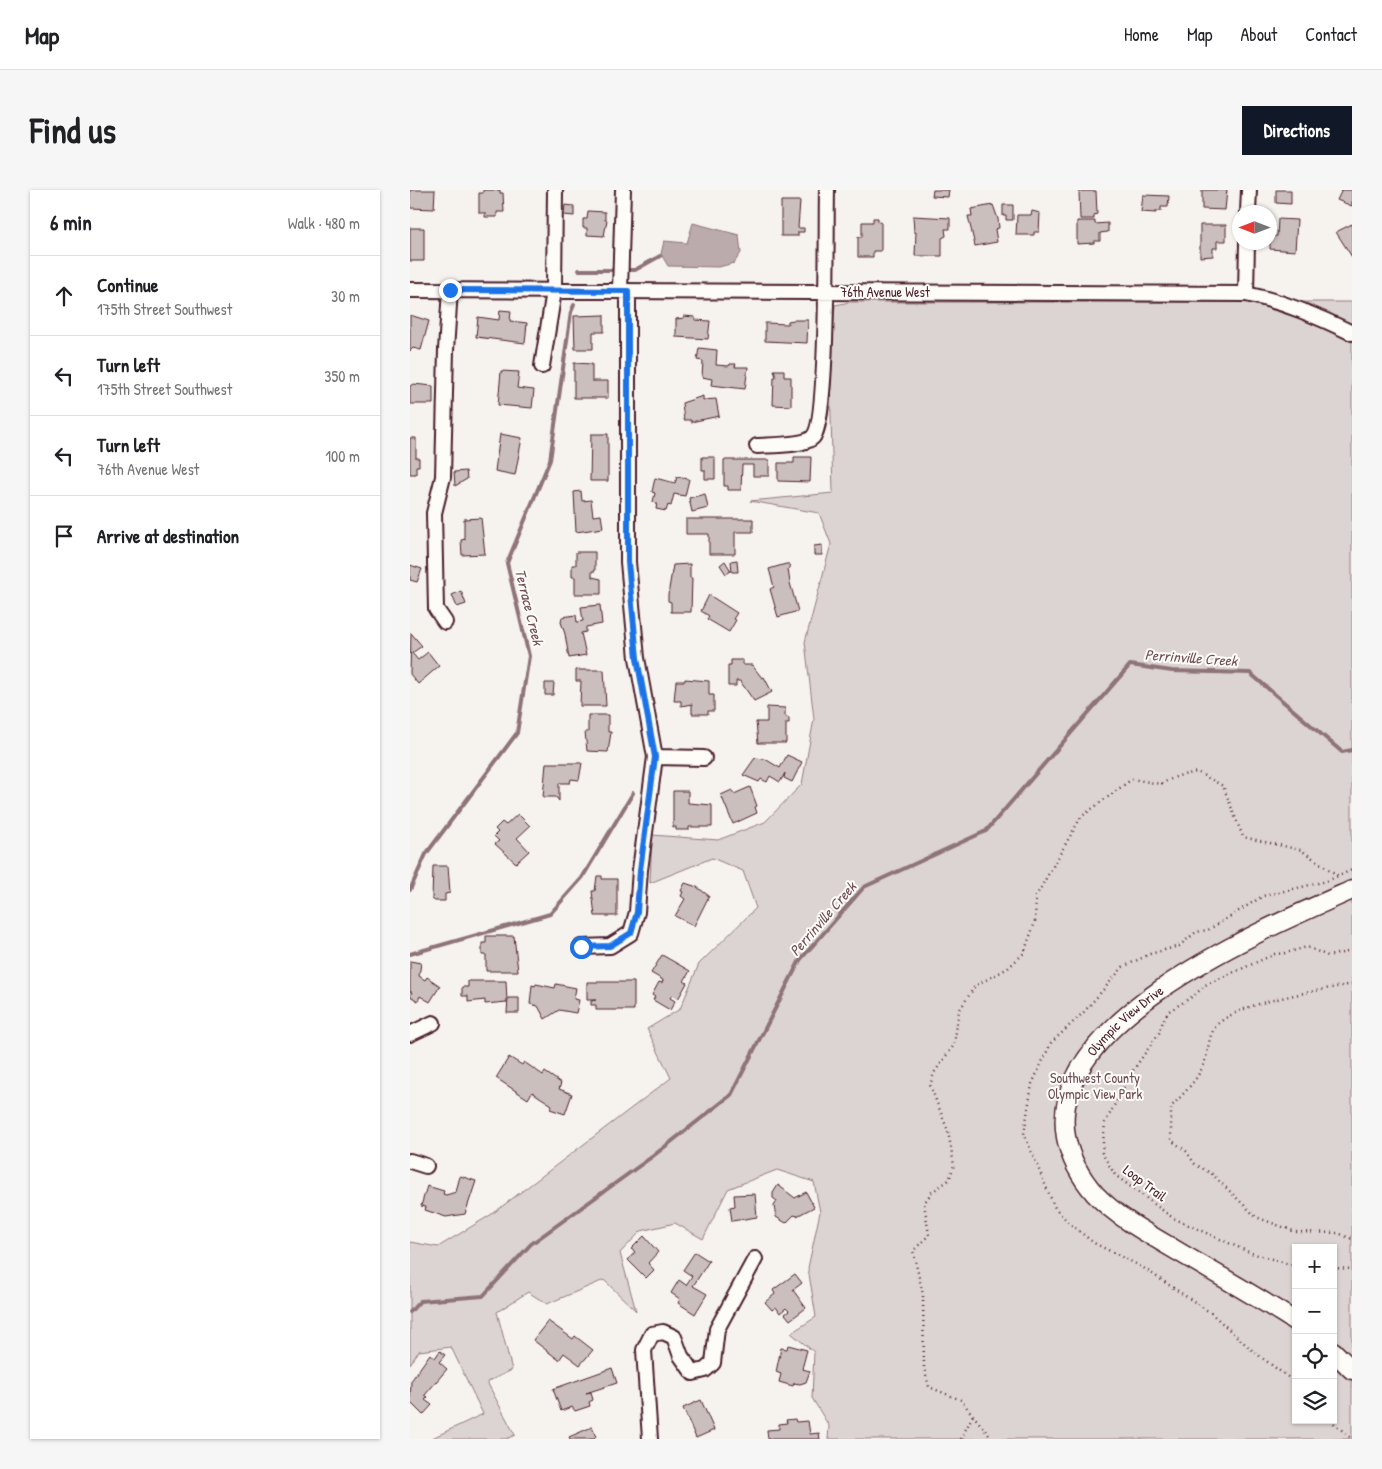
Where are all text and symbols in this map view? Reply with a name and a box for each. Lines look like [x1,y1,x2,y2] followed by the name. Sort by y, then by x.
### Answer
[25,19,59,51] text: Map
[1124,22,1159,47] text: Home
[1187,22,1212,47] text: Map
[1240,22,1277,47] text: About
[1305,22,1357,47] text: Contact
[1242,106,1352,155] button: Directions
[30,107,116,154] text: Find us
[1232,205,1277,250] north arrow
[50,208,92,237] text: 6 min
[288,212,360,234] text: Walk · 480 m
[97,272,158,298] text: Continue
[439,279,462,302] route end
[50,282,78,310] icon: ahead
[840,282,930,301] street label: 76th Avenue West
[331,285,360,307] text: 30 m
[97,298,232,320] text: 175th Street Southwest
[97,352,160,378] text: Turn left
[50,362,78,390] icon: left
[324,365,360,387] text: 350 m
[97,378,232,400] text: 175th Street Southwest
[97,432,160,458] text: Turn left
[50,442,78,470] icon: left
[325,445,360,467] text: 100 m
[97,458,199,480] text: 76th Avenue West
[50,522,78,550] icon: arrive
[97,523,239,549] text: Arrive at destination
[510,567,550,649] water label: Terrace Creek
[1144,644,1240,671] water label: Perrinville Creek
[784,876,862,960] water label: Perrinville Creek
[570,936,593,959] route start
[1082,980,1167,1060] street label: Olympic View Drive
[1048,1068,1142,1104] park label: Southwest County Olympic View Park
[1119,1160,1171,1206] street label: Loop Trail
[1292,1244,1337,1424] map controls
[1292,1244,1337,1289] button: +
[1292,1289,1337,1334] button: −
[1292,1334,1337,1379] button: locate
[1292,1379,1337,1424] button: layers

